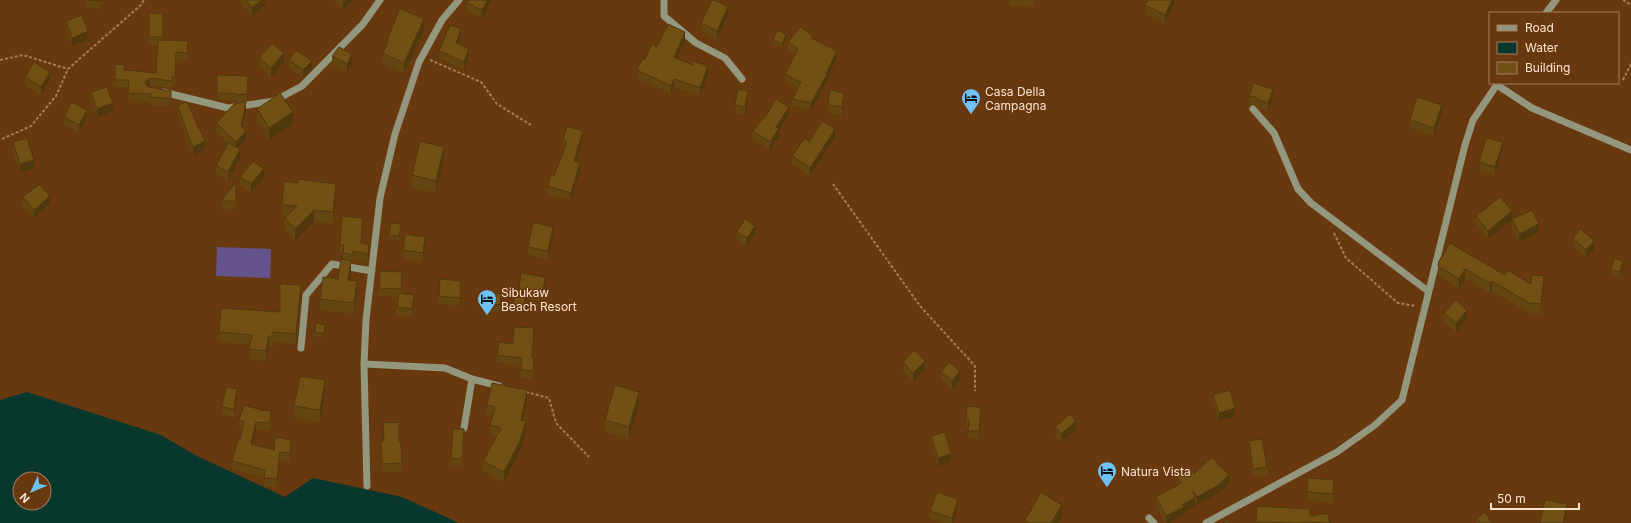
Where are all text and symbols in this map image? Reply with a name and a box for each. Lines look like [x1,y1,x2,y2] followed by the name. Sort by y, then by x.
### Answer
[1489,12,1619,84] legend
[1525,20,1554,35] text: Road
[1525,40,1559,55] text: Water
[1525,60,1570,75] text: Building
[985,84,1046,113] place label: Casa Della Campagna
[960,87,982,115] hotel icon: Casa Della Campagna
[501,285,577,314] place label: Sibukaw Beach Resort
[476,288,498,316] hotel icon: Sibukaw Beach Resort
[1096,460,1118,488] hotel icon: Natura Vista
[1121,464,1191,479] place label: Natura Vista
[12,471,52,511] north arrow
[1491,485,1579,511] scale bar
[17,490,33,506] text: N
[1497,491,1526,506] text: 50 m

